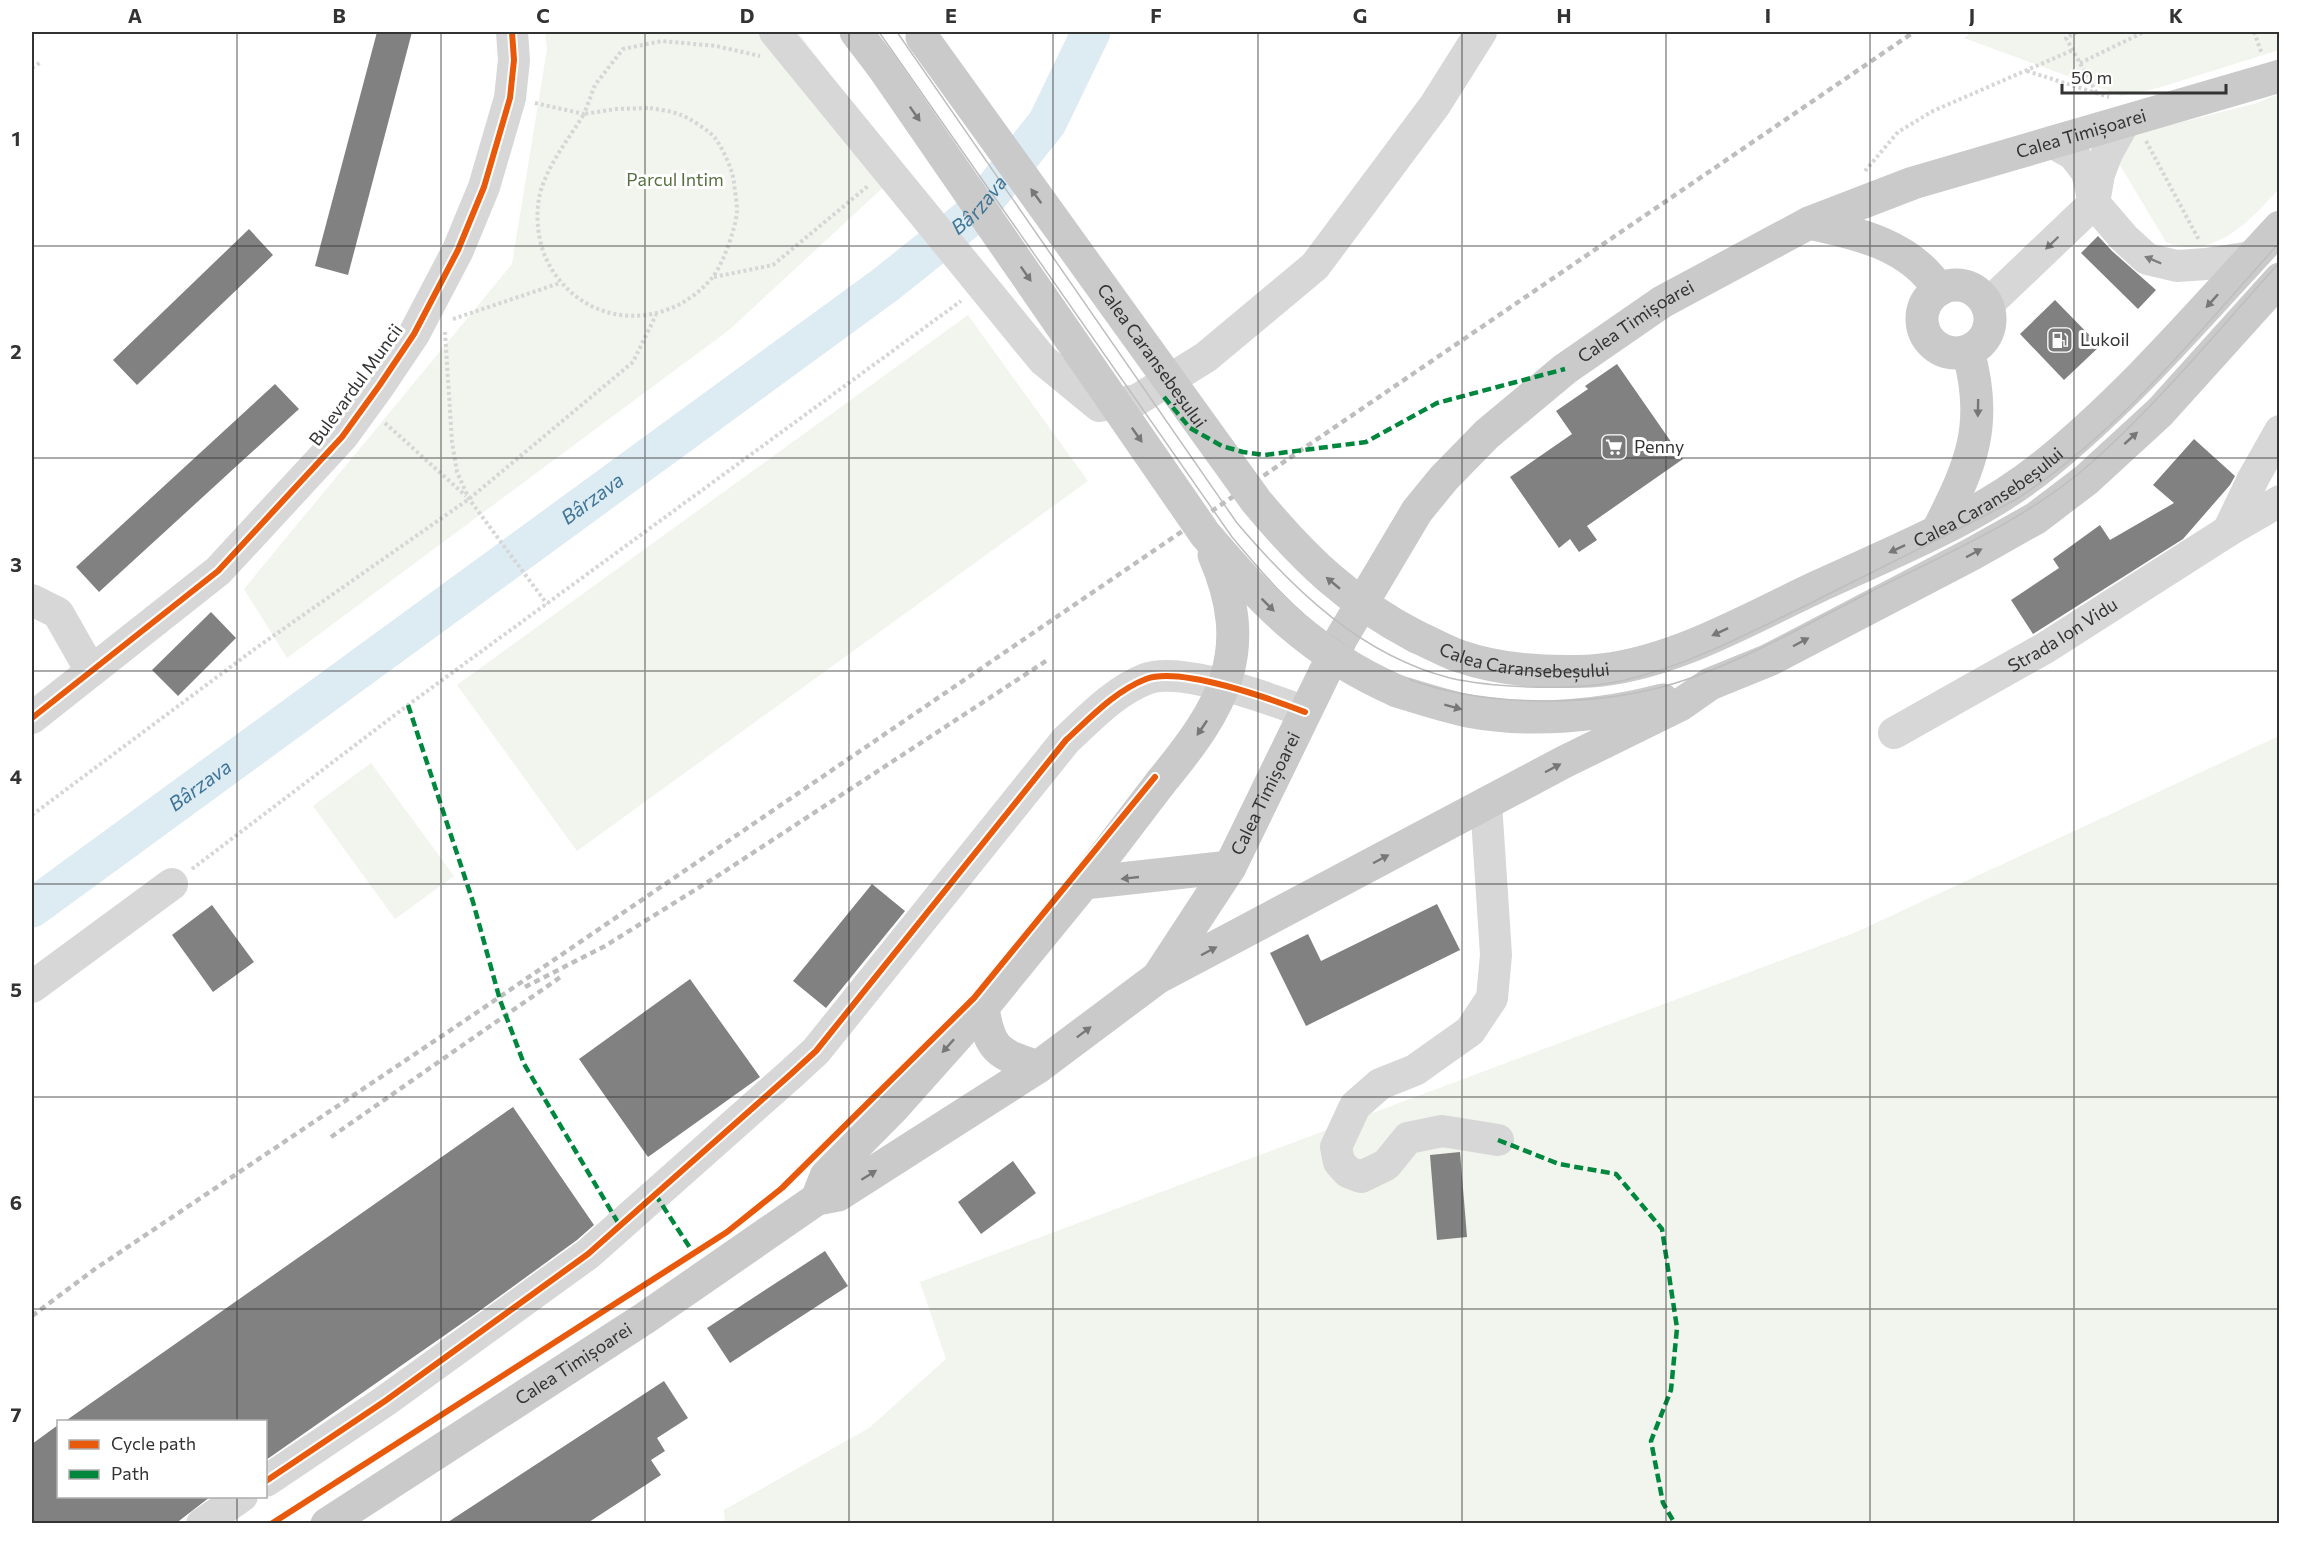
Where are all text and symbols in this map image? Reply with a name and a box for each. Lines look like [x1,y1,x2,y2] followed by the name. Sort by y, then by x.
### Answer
[128,3,142,27] text: A
[332,3,346,27] text: B
[536,3,550,27] text: C
[740,3,754,27] text: D
[945,3,957,27] text: E
[1150,3,1162,27] text: F
[1353,3,1367,27] text: G
[1557,3,1572,27] text: H
[1765,3,1771,27] text: I
[1969,3,1975,27] text: J
[2169,3,2183,27] text: K
[2062,57,2226,95] scale bar
[2071,66,2112,88] text: 50 m
[2013,104,2149,162] street label: Calea Timișoarei
[909,105,921,121] one-way arrow
[11,126,21,150] text: 1
[626,168,724,190] park label: Parcul Intim
[946,170,1011,239] water label: Bârzava
[1030,188,1042,204] one-way arrow
[2045,236,2059,250] one-way arrow
[2144,255,2161,264] one-way arrow
[1020,266,1032,282] one-way arrow
[1573,275,1697,367] street label: Calea Timișoarei
[1093,279,1212,432] street label: Calea Caransebeșului
[2206,293,2219,308] one-way arrow
[304,319,407,450] street label: Bulevardul Muncii
[2045,325,2075,355] fuel station icon: Lukoil
[2080,328,2130,350] place label: Lukoil
[10,339,22,363] text: 2
[1973,399,1982,418] one-way arrow
[1131,426,1143,442] one-way arrow
[1599,432,1629,462] supermarket icon: Penny
[2123,432,2138,445] one-way arrow
[1634,435,1684,457] place label: Penny
[1910,442,2067,552] street label: Calea Caransebeșului
[556,467,628,529] water label: Bârzava
[1889,545,1906,554] one-way arrow
[1966,548,1983,557] one-way arrow
[10,552,22,576] text: 3
[1325,576,1341,589] one-way arrow
[2004,593,2121,677] street label: Strada Ion Vidu
[1261,598,1275,612] one-way arrow
[1712,627,1729,636] one-way arrow
[1436,637,1611,683] street label: Calea Caransebeșului
[1793,637,1810,647] one-way arrow
[1445,703,1463,712] one-way arrow
[1197,720,1208,736] one-way arrow
[1225,728,1304,859] street label: Calea Timișoarei
[163,754,235,815] water label: Bârzava
[1545,763,1562,773] one-way arrow
[10,764,22,788] text: 4
[1373,854,1390,864] one-way arrow
[1120,873,1139,883] one-way arrow
[1200,946,1217,956] one-way arrow
[10,977,22,1001] text: 5
[1077,1027,1092,1039] one-way arrow
[942,1038,955,1054] one-way arrow
[861,1170,878,1181] one-way arrow
[10,1190,22,1214] text: 6
[511,1317,636,1409] street label: Calea Timișoarei
[11,1402,22,1426] text: 7
[57,1420,267,1498] legend
[111,1432,196,1454] text: Cycle path
[111,1462,149,1484] text: Path

